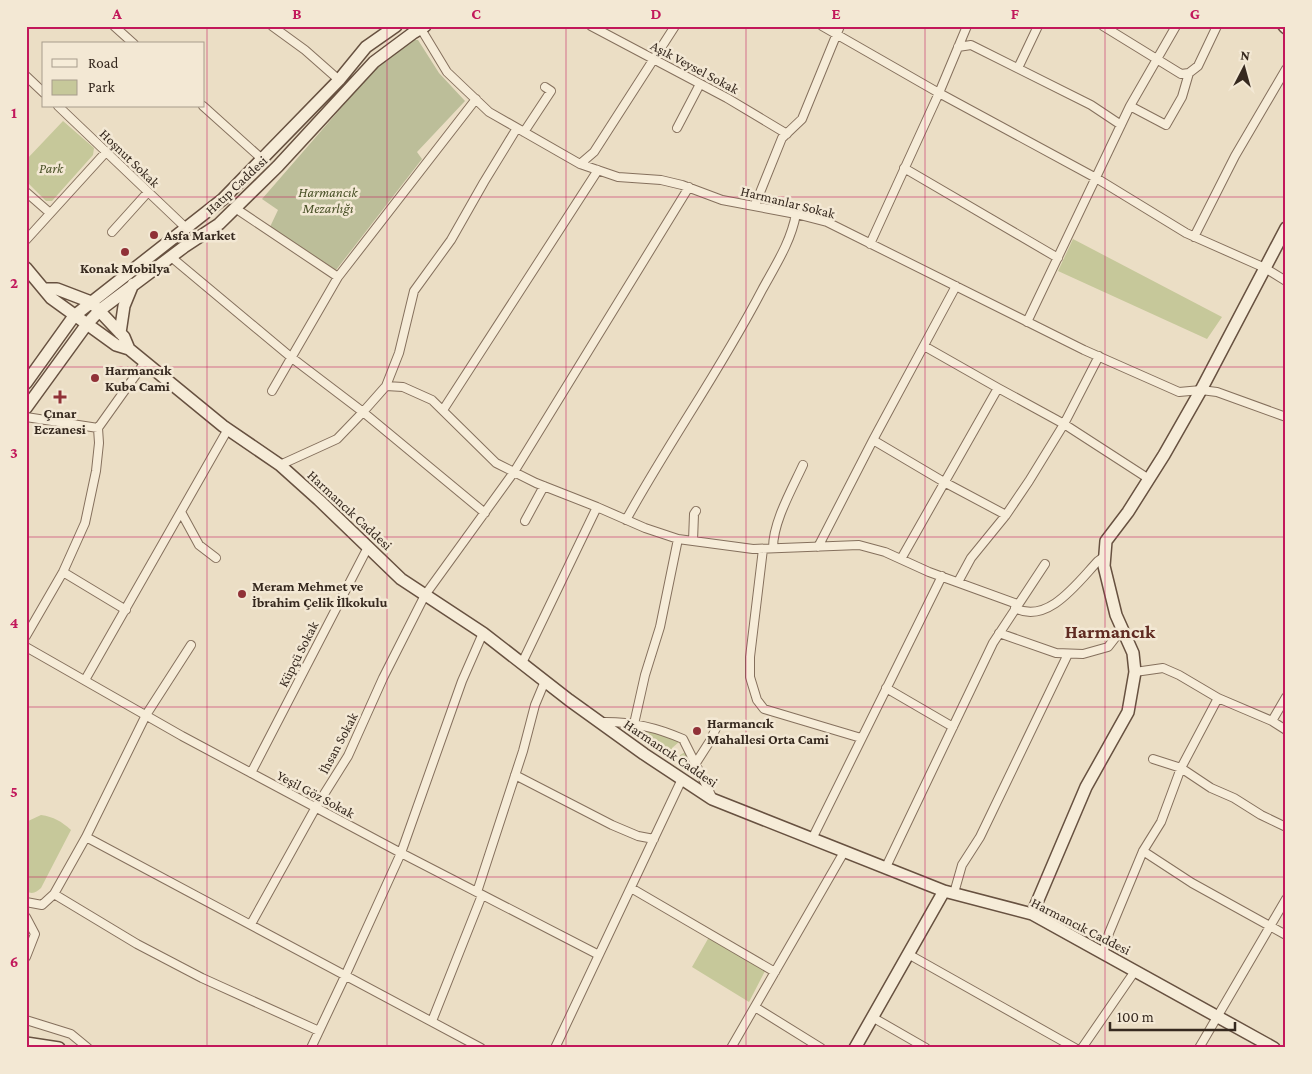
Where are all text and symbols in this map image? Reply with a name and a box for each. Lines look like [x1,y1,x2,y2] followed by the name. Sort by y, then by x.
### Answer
[111,5,122,22] text: A
[292,5,302,22] text: B
[471,5,481,22] text: C
[650,5,662,22] text: D
[831,5,841,22] text: E
[1011,5,1020,22] text: F
[1190,5,1200,22] text: G
[648,37,742,97] street label: Aşık Veysel Sokak
[42,42,205,108] legend
[1220,42,1270,92] north arrow
[1240,47,1251,64] text: N
[88,55,119,71] text: Road
[88,79,115,95] text: Park
[11,104,17,121] text: 1
[97,125,164,191] street label: Hoşnut Sokak
[202,152,270,218] street label: Hatıp Caddesi
[39,160,64,176] park label: Park
[739,183,837,222] street label: Harmanlar Sokak
[298,184,359,216] park label: Harmancık Mezarlığı
[163,227,236,243] place label: Asfa Market
[148,229,160,241] marker: Asfa Market
[119,246,131,258] marker: Konak Mobilya
[80,260,170,276] place label: Konak Mobilya
[10,274,18,291] text: 2
[105,362,172,394] place label: Harmancık Kuba Cami
[89,372,101,384] marker: Harmancık Kuba Cami
[54,391,66,403] marker: Çınar Eczanesi
[34,405,86,437] place label: Çınar Eczanesi
[10,444,18,461] text: 3
[305,467,396,553] street label: Harmancık Caddesi
[252,578,388,610] place label: Meram Mehmet ve İbrahim Çelik İlkokulu
[236,588,248,600] marker: Meram Mehmet ve İbrahim Çelik İlkokulu
[10,614,19,631] text: 4
[275,618,322,690] street label: Küpçü Sokak
[1065,621,1156,642] district label: Harmancık
[315,709,361,776] street label: İhsan Sokak
[707,715,829,747] place label: Harmancık Mahallesi Orta Cami
[621,716,721,790] street label: Harmancık Caddesi
[691,725,703,737] marker: Harmancık Mahallesi Orta Cami
[274,767,358,821] street label: Yeşil Göz Sokak
[10,783,18,800] text: 5
[1029,894,1134,958] street label: Harmancık Caddesi
[10,953,18,970] text: 6
[1110,999,1234,1031] scale bar
[1117,1009,1154,1025] text: 100 m

